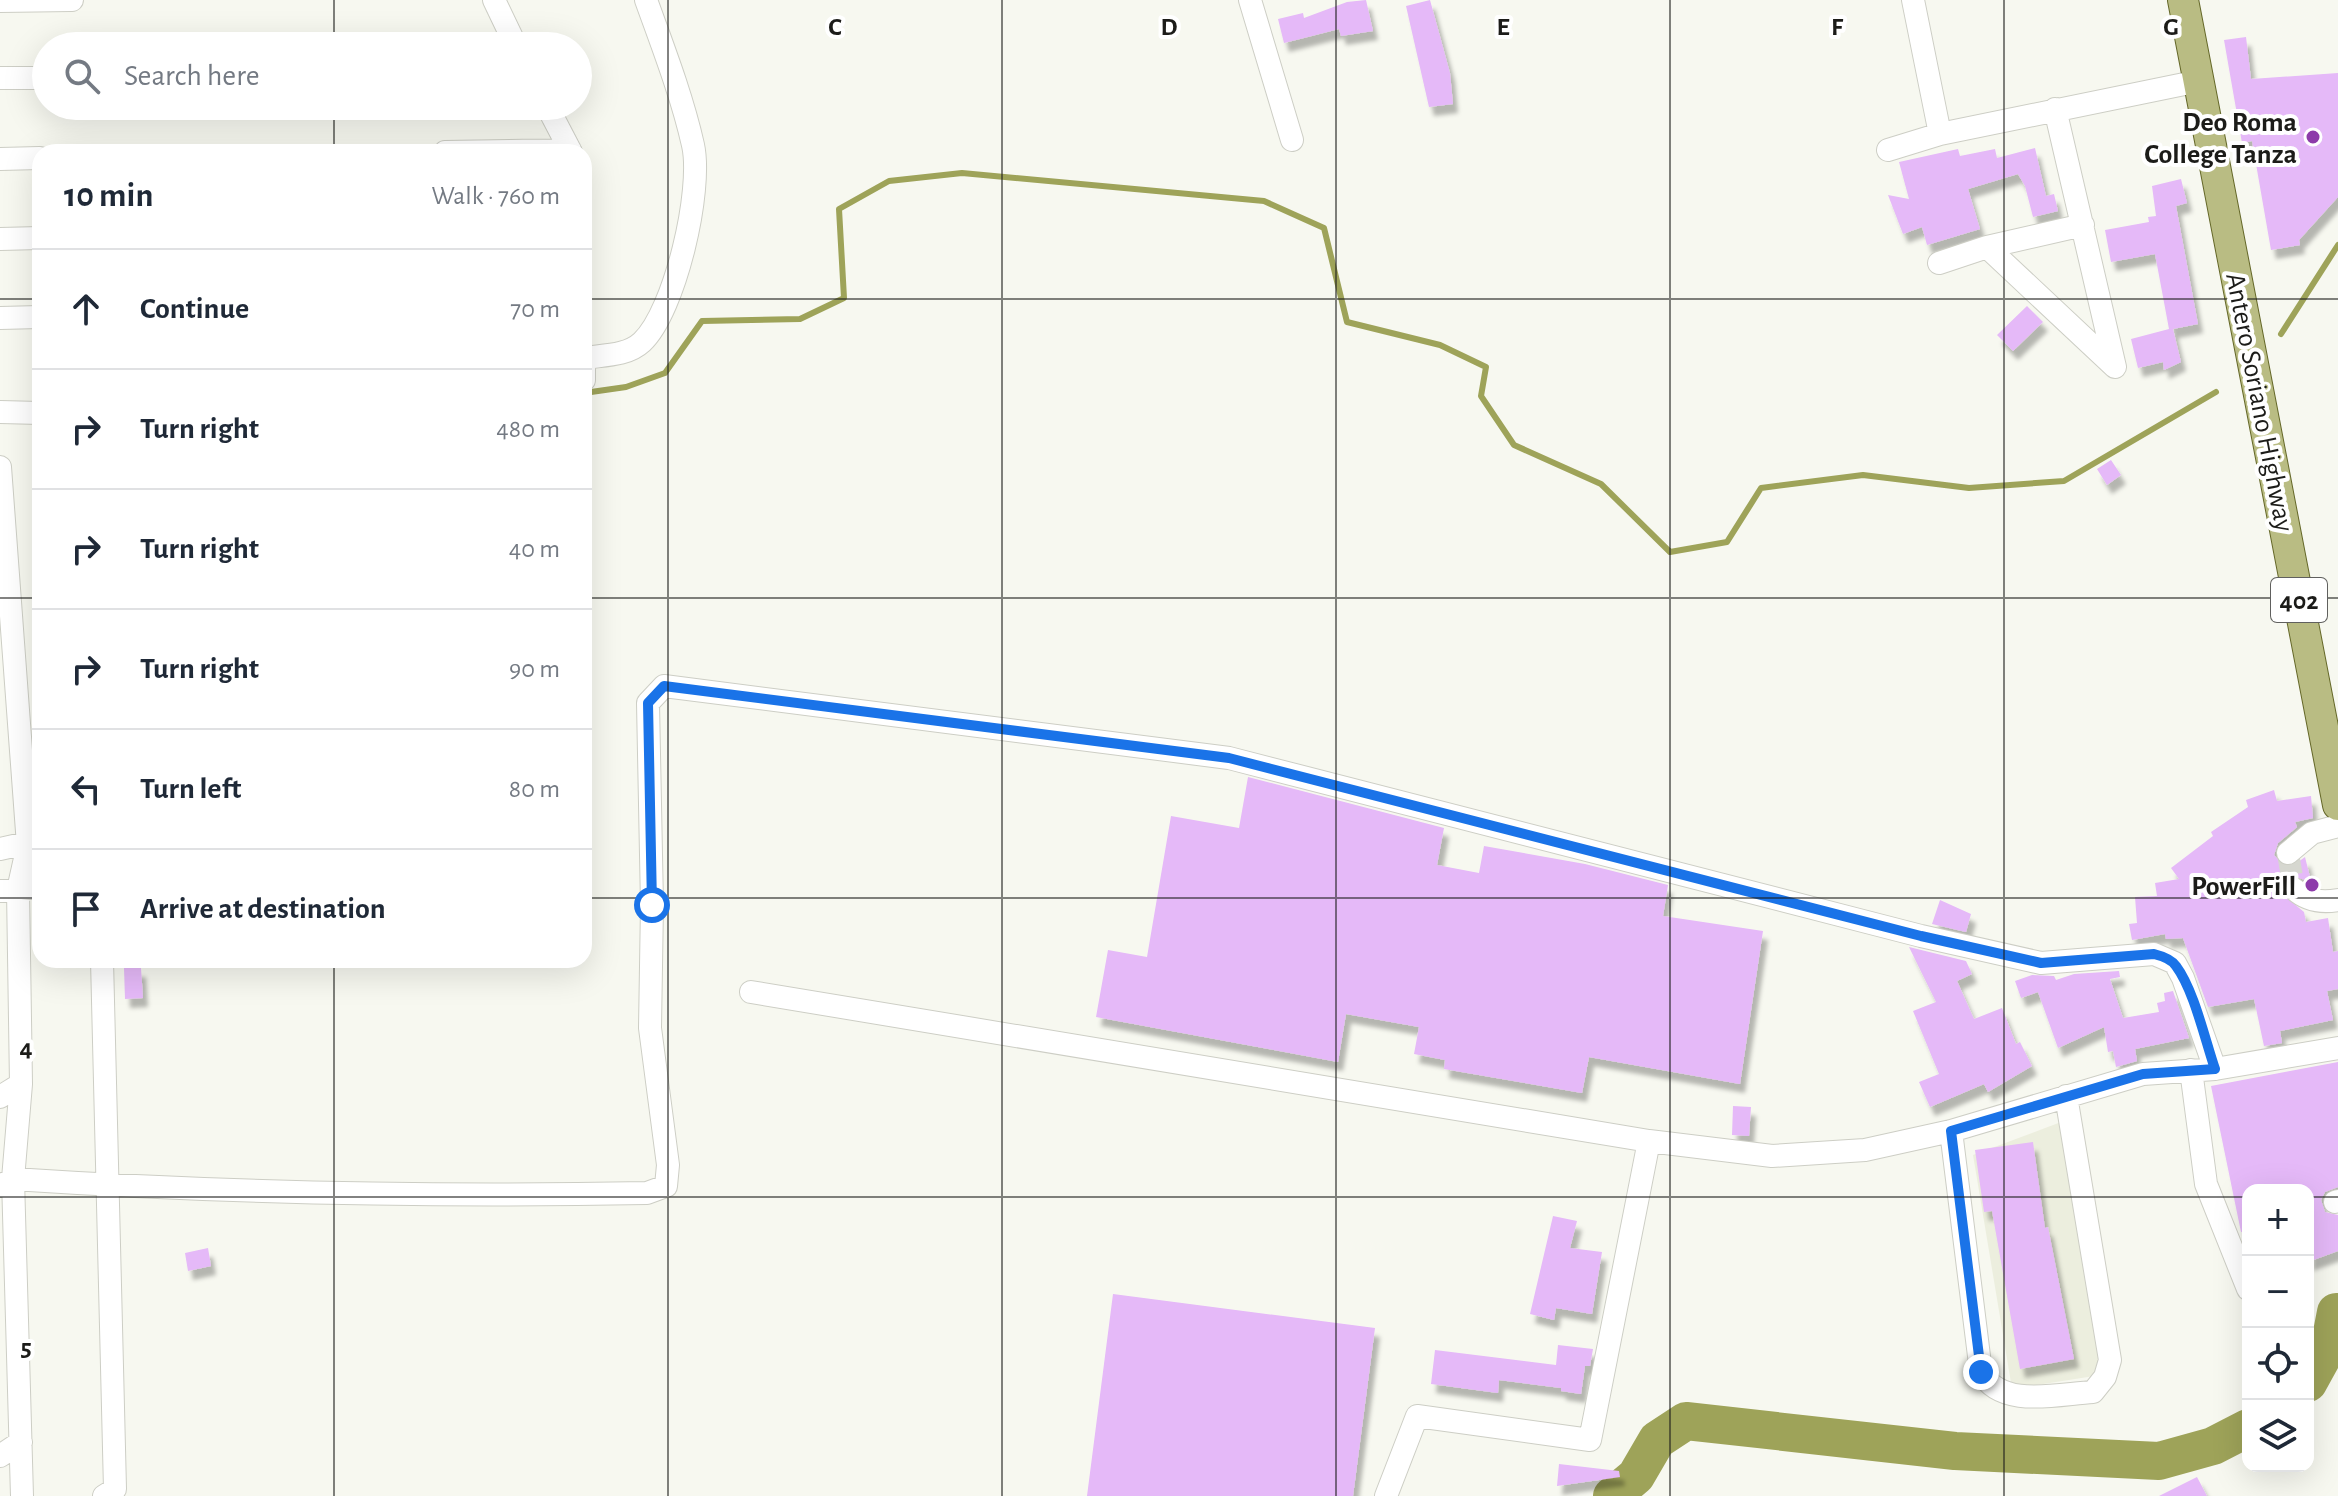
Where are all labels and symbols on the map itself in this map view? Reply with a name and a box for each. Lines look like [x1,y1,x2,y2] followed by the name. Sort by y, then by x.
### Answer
[828,14,842,40] text: C
[1160,14,1178,40] text: D
[1496,14,1510,40] text: E
[1831,14,1844,40] text: F
[2163,14,2179,40] text: G
[2144,109,2297,169] place label: Deo Roma College Tanza
[2304,128,2322,146] marker: Deo Roma College Tanza
[2220,271,2298,534] street label: Antero Soriano Highway
[2271,578,2327,622] road number: 402
[2191,873,2296,901] place label: PowerFill
[2303,876,2321,894] marker: PowerFill
[634,887,670,923] route start
[19,1035,33,1061] text: 4
[20,1335,32,1361] text: 5
[1963,1354,1999,1390] route end

